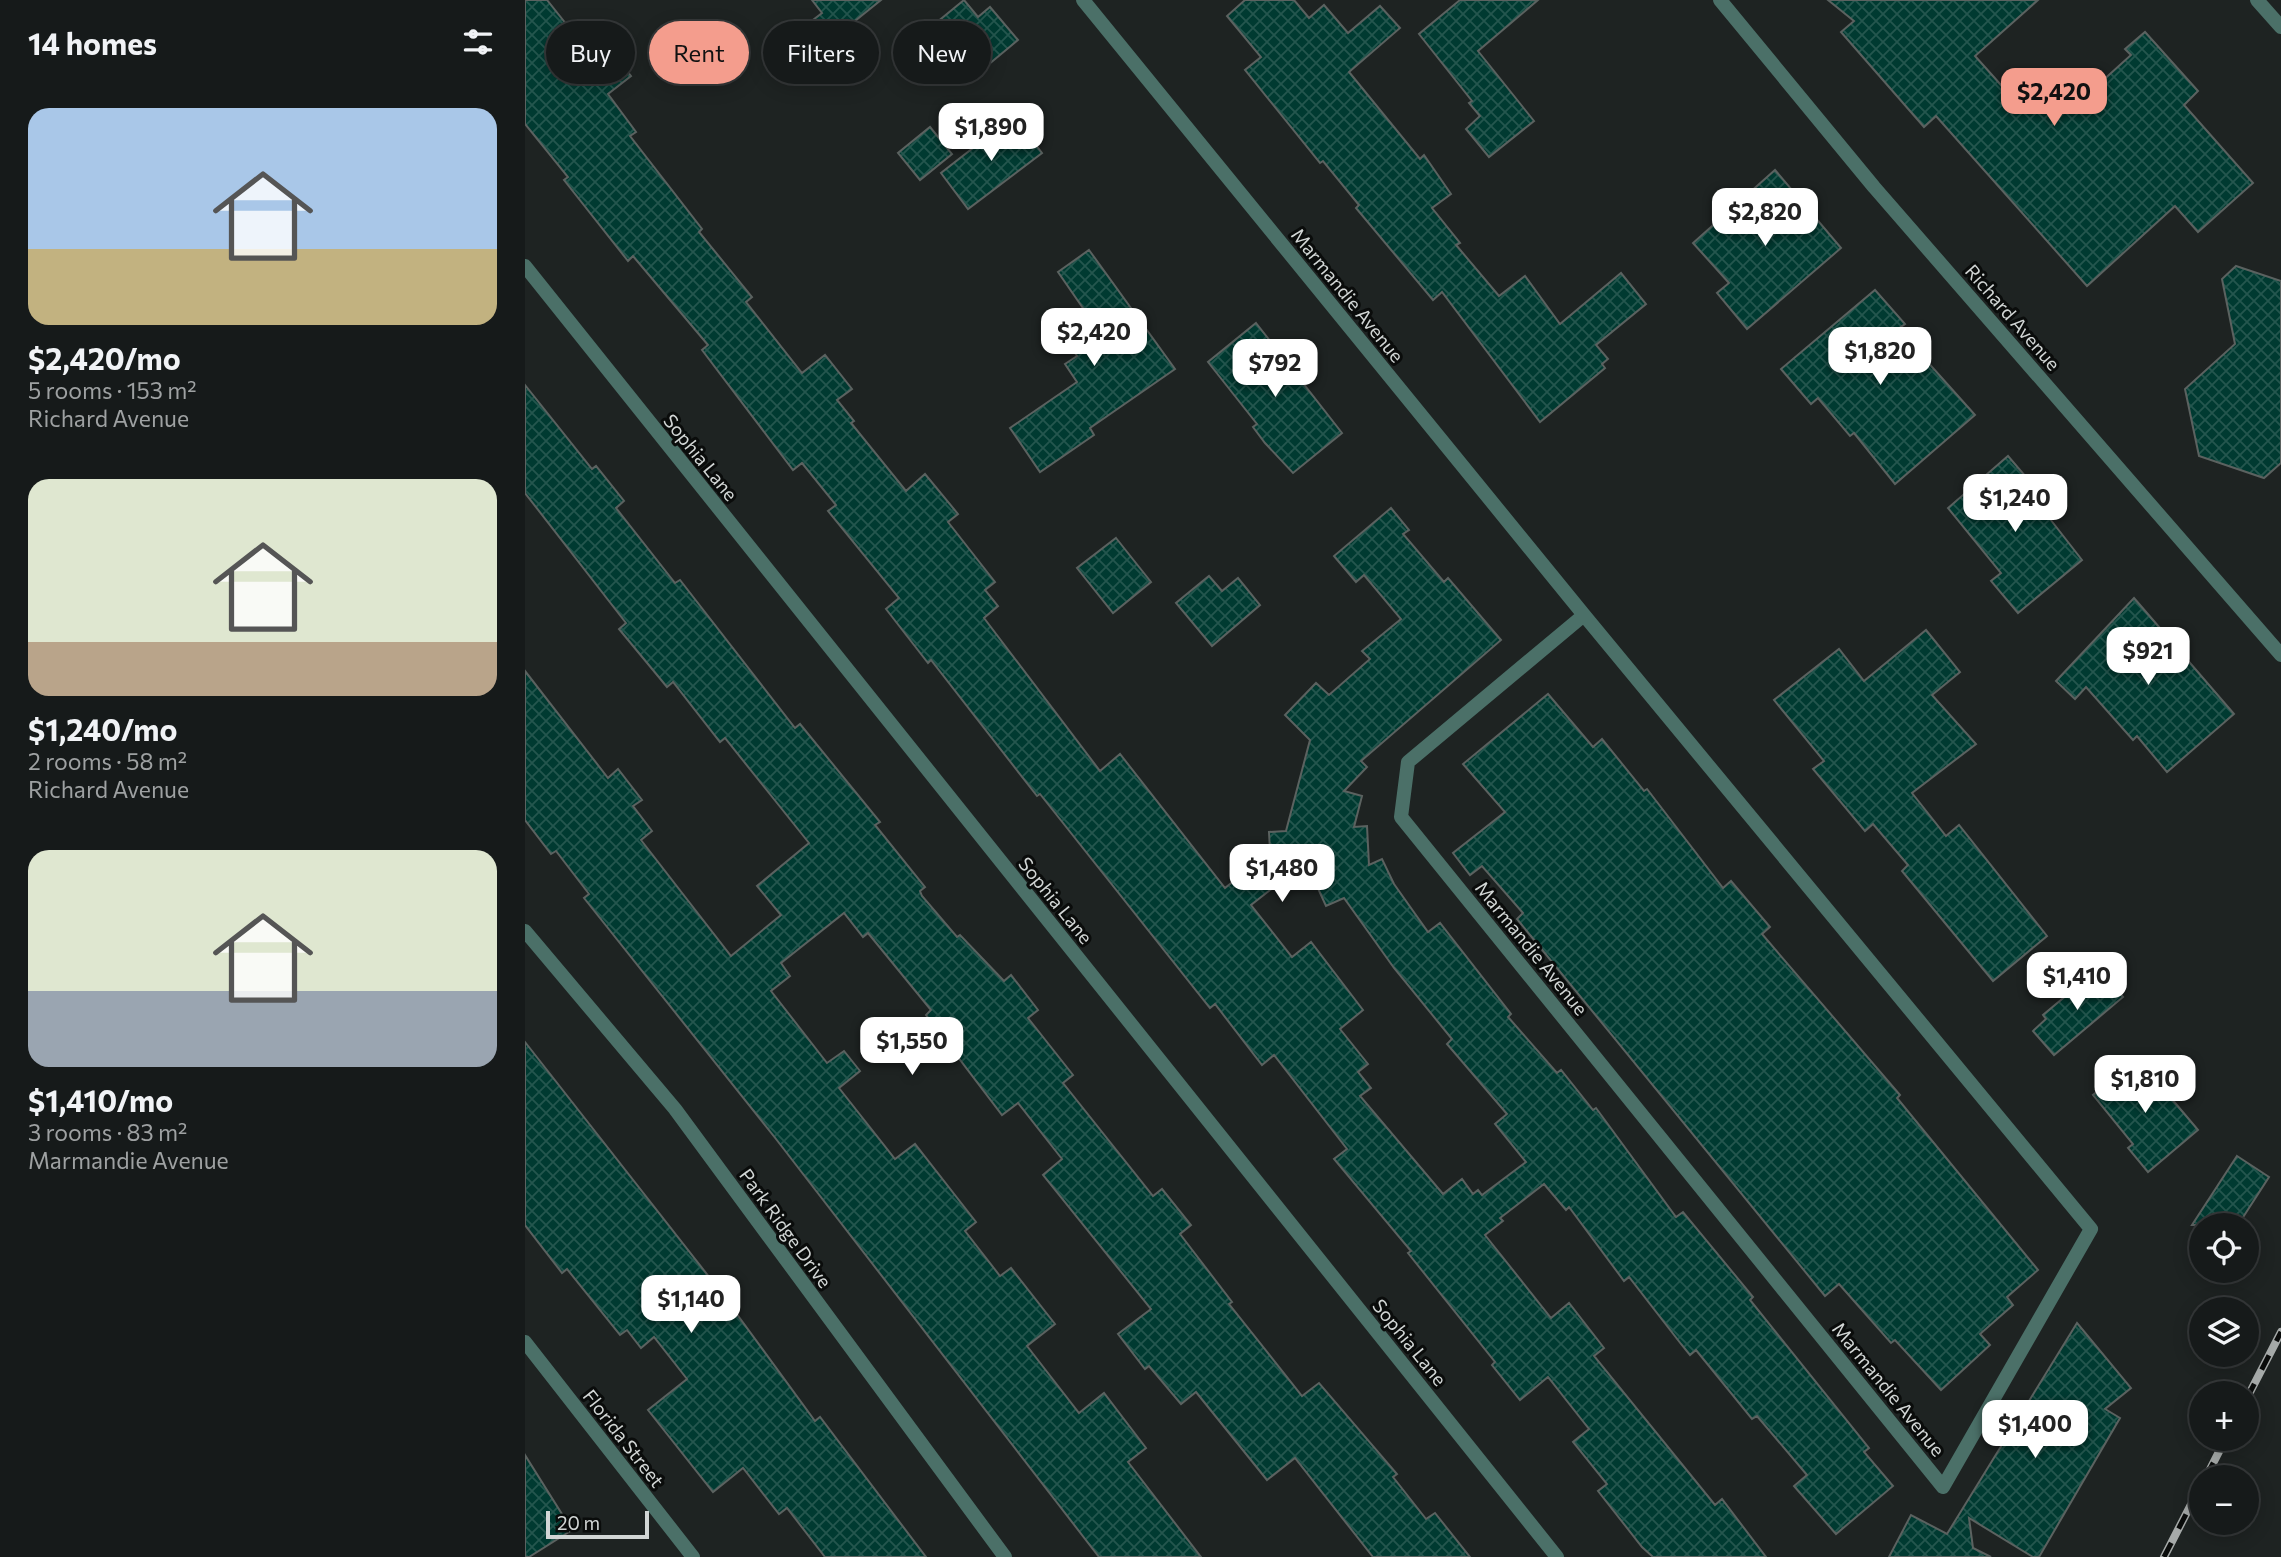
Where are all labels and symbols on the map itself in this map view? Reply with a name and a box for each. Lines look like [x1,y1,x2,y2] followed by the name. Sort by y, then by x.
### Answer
[1997,68,2111,128] pin: $2,420
[934,104,1048,163] pin: $1,890
[1708,188,1822,248] pin: $2,820
[1287,223,1409,367] street label: Marmandie Avenue
[1961,259,2065,375] street label: Richard Avenue
[1037,308,1151,368] pin: $2,420
[1823,328,1937,387] pin: $1,820
[1234,340,1316,399] pin: $792
[659,409,743,505] street label: Sophia Lane
[1958,475,2072,534] pin: $1,240
[2107,628,2189,687] pin: $921
[1225,844,1339,904] pin: $1,480
[1014,852,1098,948] street label: Sophia Lane
[1471,876,1593,1020] street label: Marmandie Avenue
[2020,953,2134,1012] pin: $1,410
[855,1018,969,1077] pin: $1,550
[2088,1056,2202,1115] pin: $1,810
[735,1164,837,1292] street label: Park Ridge Drive
[634,1276,748,1335] pin: $1,140
[1368,1294,1452,1390] street label: Sophia Lane
[1828,1317,1950,1461] street label: Marmandie Avenue
[579,1385,669,1492] street label: Florida Street
[1978,1400,2092,1460] pin: $1,400
[546,1508,649,1540] scale bar

